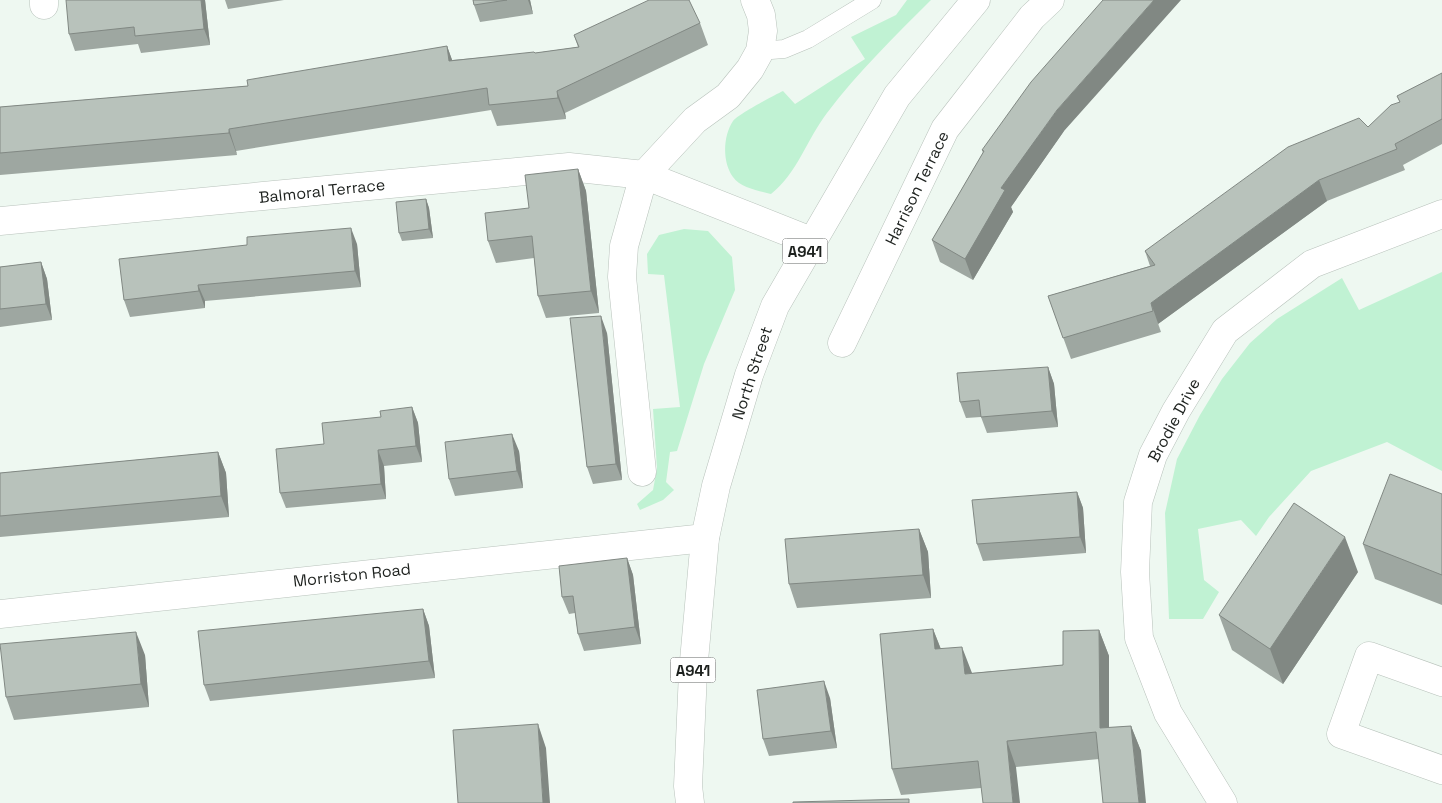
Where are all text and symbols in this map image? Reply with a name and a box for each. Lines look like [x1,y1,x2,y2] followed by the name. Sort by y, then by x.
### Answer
[880,127,954,249] street label: Harrison Terrace
[258,174,386,208] street label: Balmoral Terrace
[782,238,828,264] road number: A941
[727,324,777,422] street label: North Street
[1143,374,1205,466] street label: Brodie Drive
[292,558,412,592] street label: Morriston Road
[670,658,716,682] road number: A941

